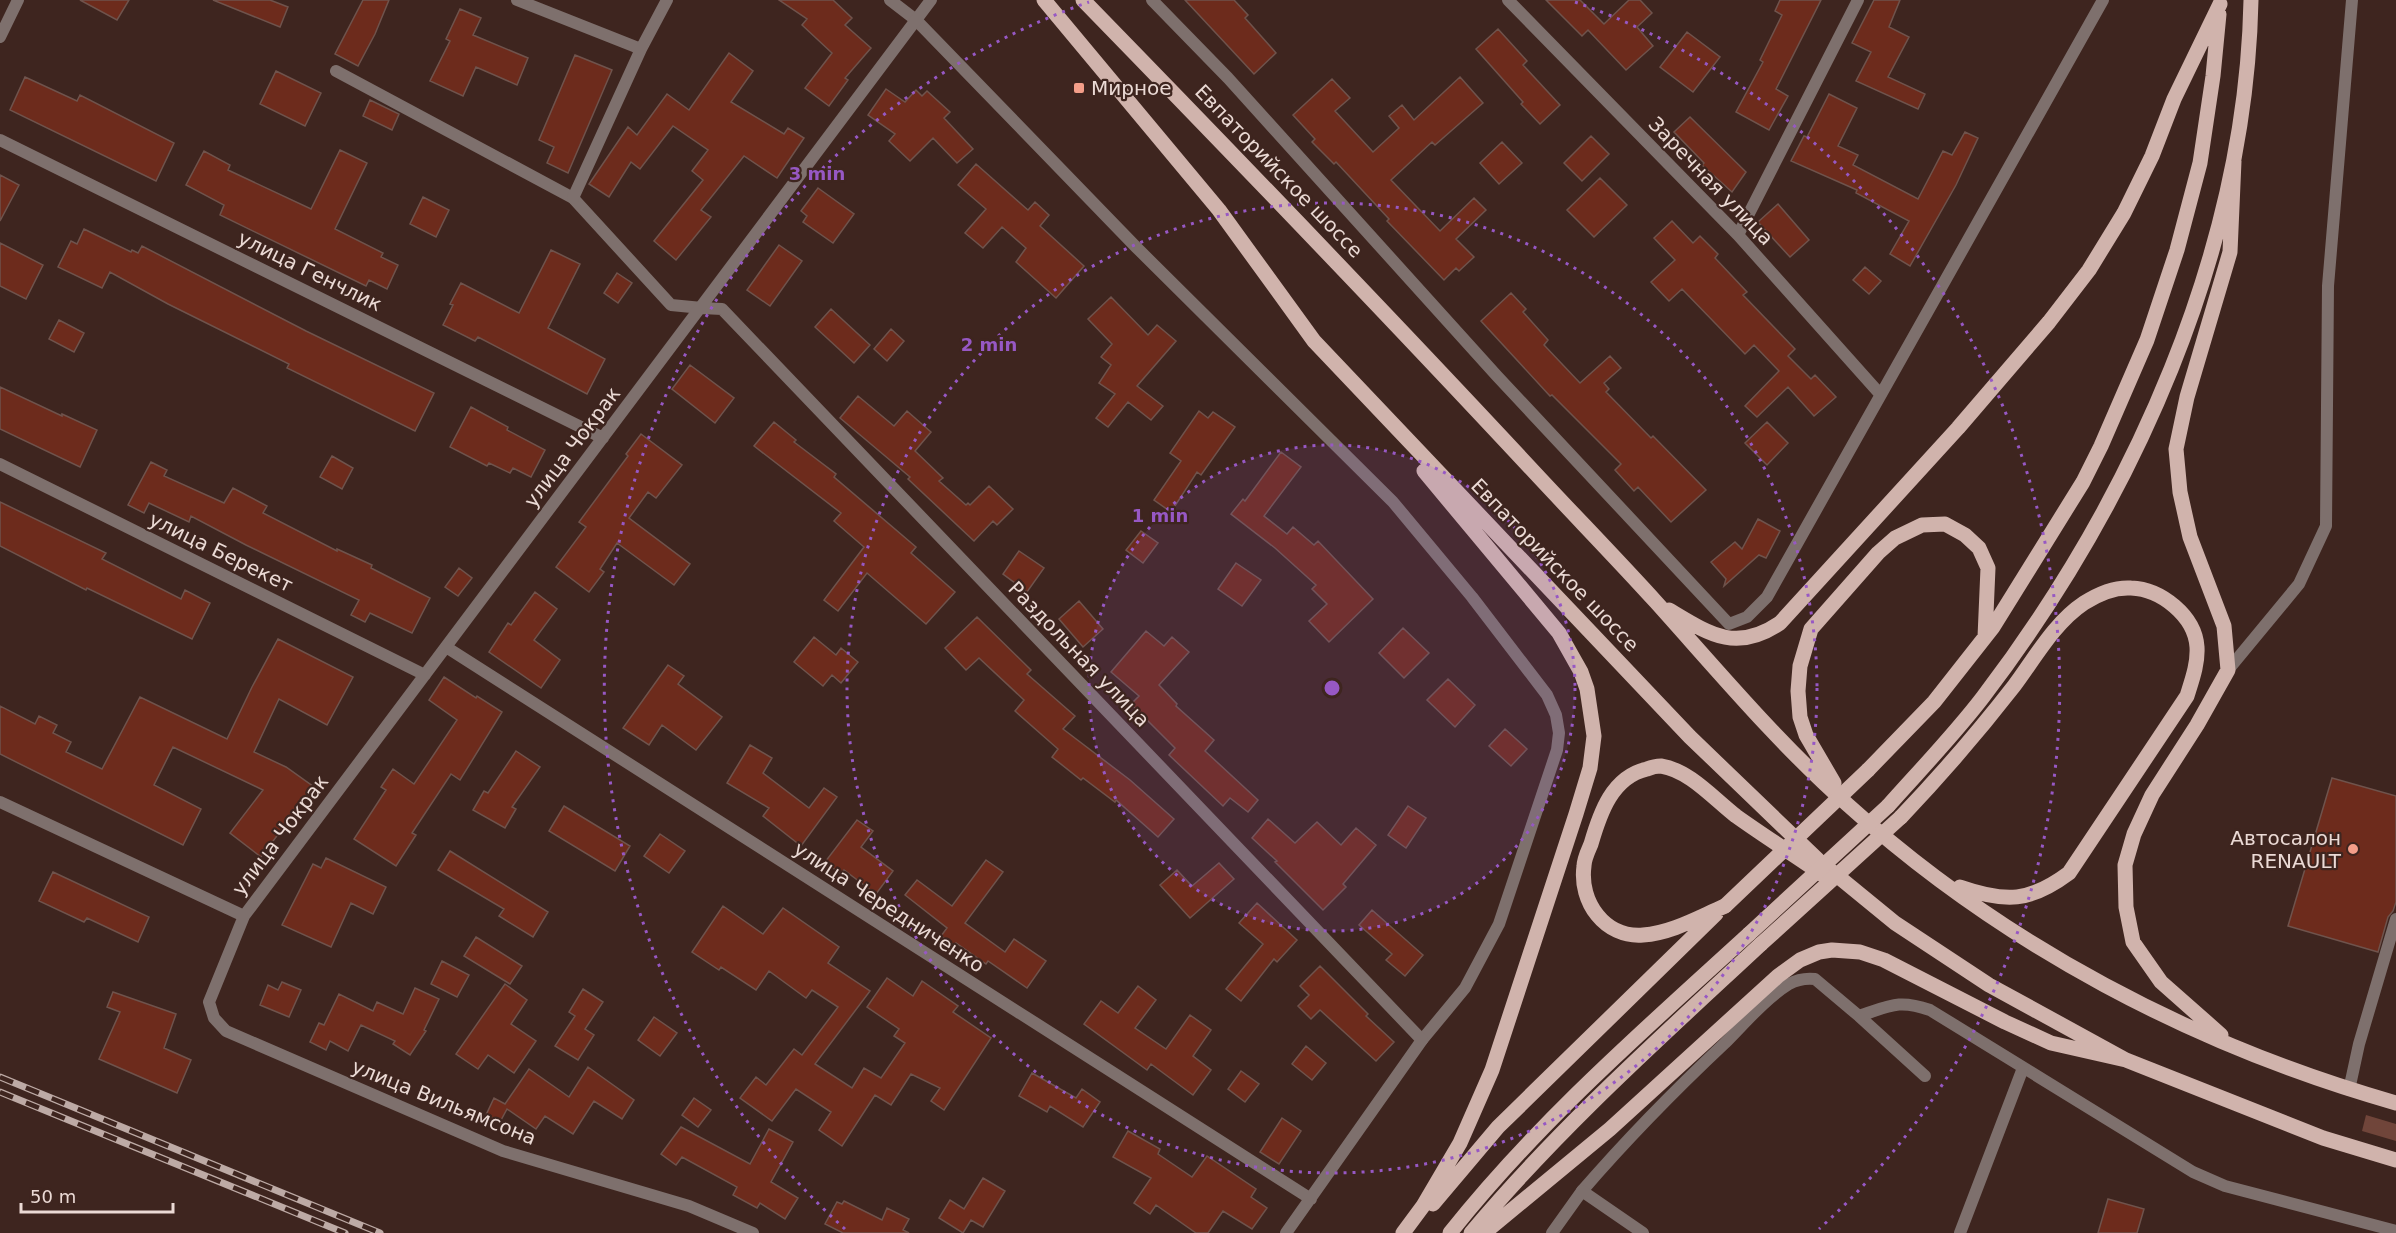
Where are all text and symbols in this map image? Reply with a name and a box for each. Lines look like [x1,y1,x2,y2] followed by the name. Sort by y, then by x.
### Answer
[1091,76,1172,100] place label: Мирное
[1190,80,1368,262] street label: Евпаторийское шоссе
[1072,81,1086,95] marker: Мирное
[1644,112,1778,250] street label: Заречная улица
[789,163,845,184] text: 3 min
[234,226,386,316] street label: улица Генчлик
[961,334,1017,355] text: 2 min
[519,382,625,512] street label: улица Чокрак
[1466,474,1644,656] street label: Евпаторийское шоссе
[1132,505,1188,526] text: 1 min
[145,507,297,597] street label: улица Берекет
[1003,576,1155,732] street label: Раздольная улица
[1322,678,1342,698] centre of rings
[227,770,333,900] street label: улица Чокрак
[2230,826,2342,873] place label: Aвтосалон RENAULT
[789,836,989,978] street label: улица Чередниченко
[2346,842,2360,856] marker: Aвтосалон RENAULT
[348,1054,540,1150] street label: улица Вильямсона
[21,1176,172,1214] scale bar
[30,1186,76,1207] text: 50 m

